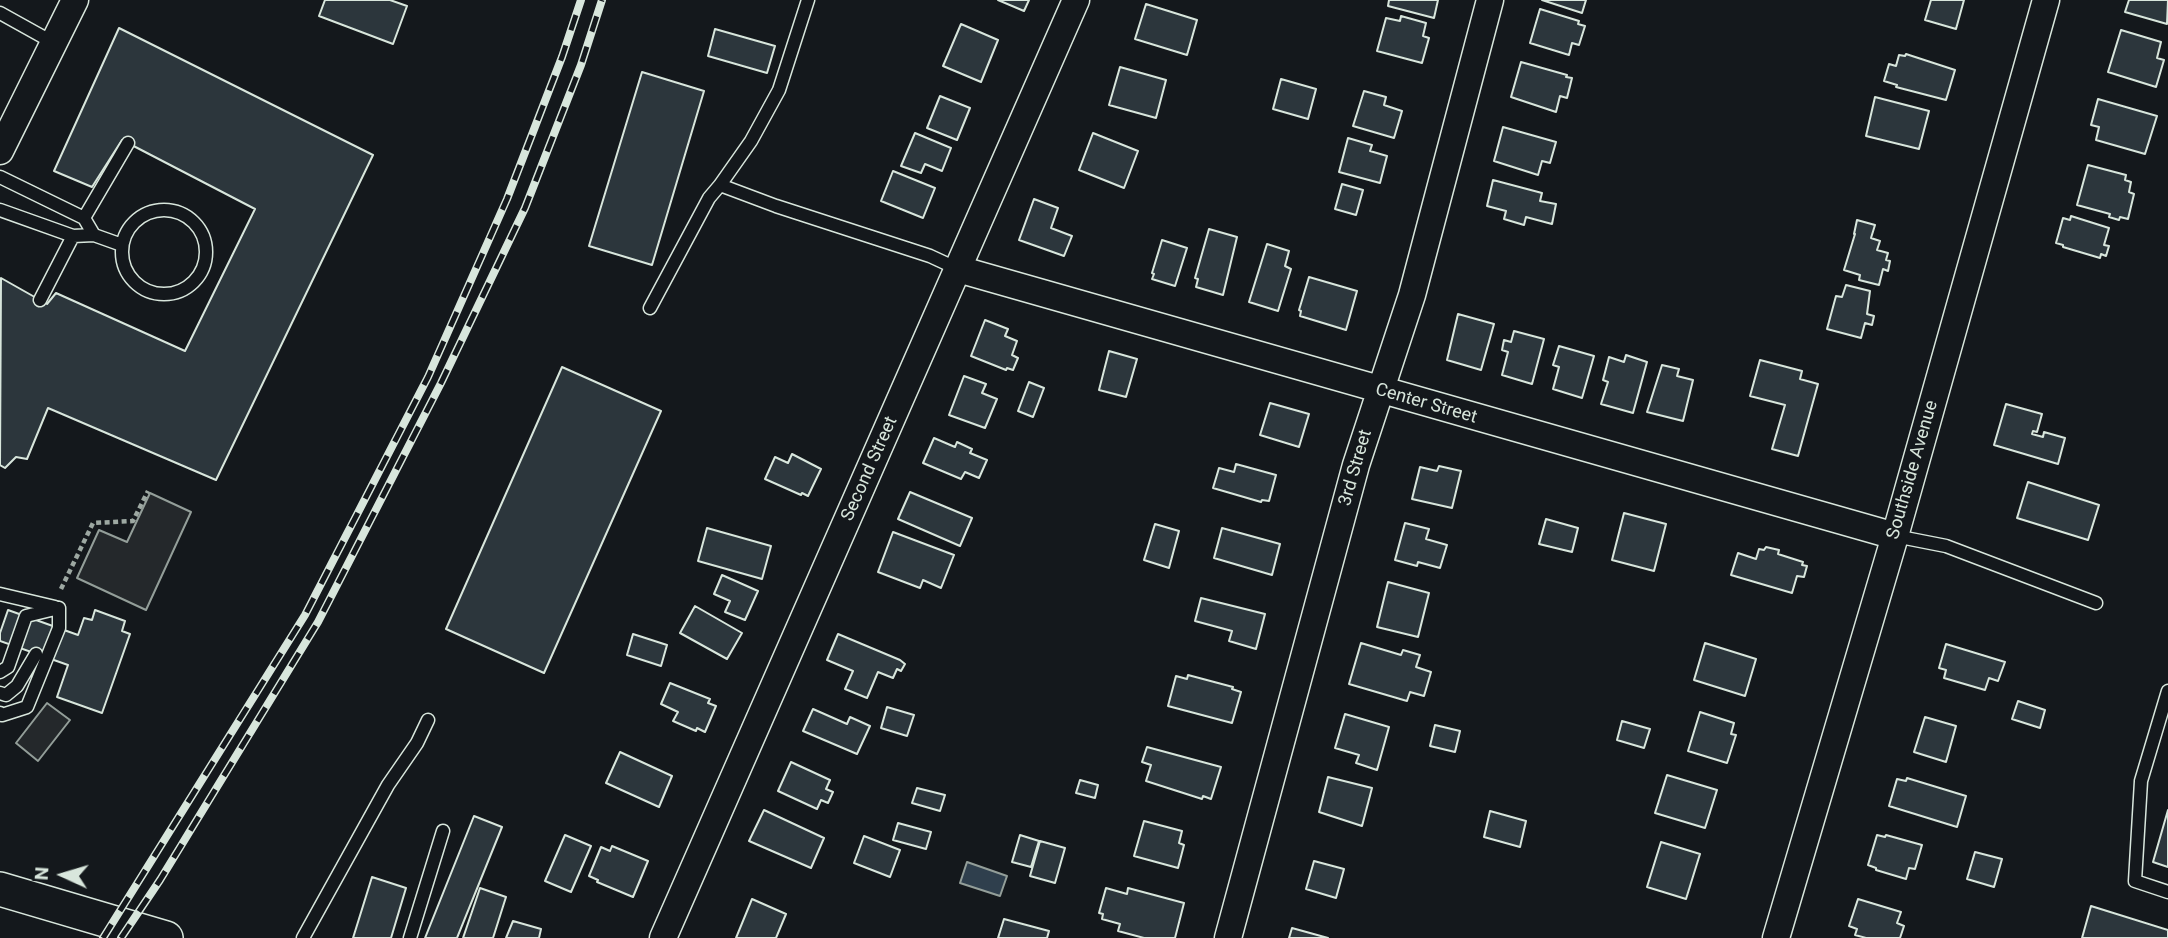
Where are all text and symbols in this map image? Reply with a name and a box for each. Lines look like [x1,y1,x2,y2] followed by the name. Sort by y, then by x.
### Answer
[1373,379,1479,429] street label: Center Street
[1883,398,1943,542] street label: Southside Avenue
[837,413,903,525] street label: Second Street
[1335,427,1377,509] street label: 3rd Street
[28,840,98,910] north arrow
[30,866,53,881] text: N

